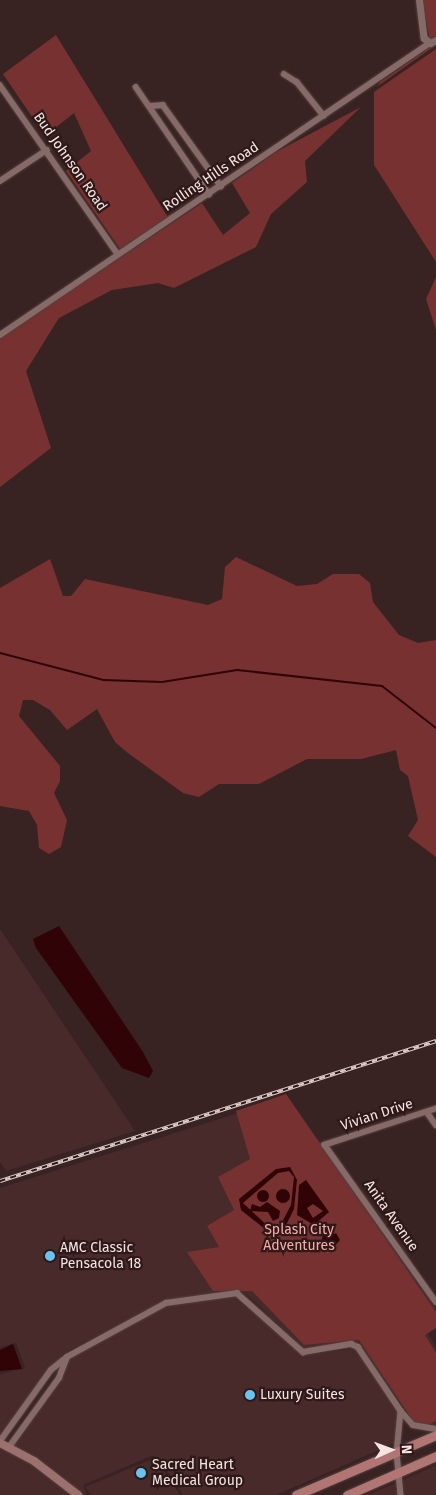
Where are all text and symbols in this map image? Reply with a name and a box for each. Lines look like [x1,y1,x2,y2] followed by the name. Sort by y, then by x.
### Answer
[30,109,110,215] street label: Bud Johnson Road
[160,139,262,215] street label: Rolling Hills Road
[339,1095,415,1135] street label: Vivian Drive
[360,1177,422,1255] street label: Anita Avenue
[263,1222,335,1254] park label: Splash City Adventures
[60,1240,141,1272] place label: AMC Classic Pensacola 18
[44,1250,56,1262] marker: AMC Classic Pensacola 18
[260,1387,344,1403] place label: Luxury Suites
[244,1389,256,1401] marker: Luxury Suites
[366,1425,416,1475] north arrow
[398,1445,415,1454] text: N
[152,1457,243,1490] place label: Sacred Heart Medical Group
[134,1466,148,1480] marker: Sacred Heart Medical Group

